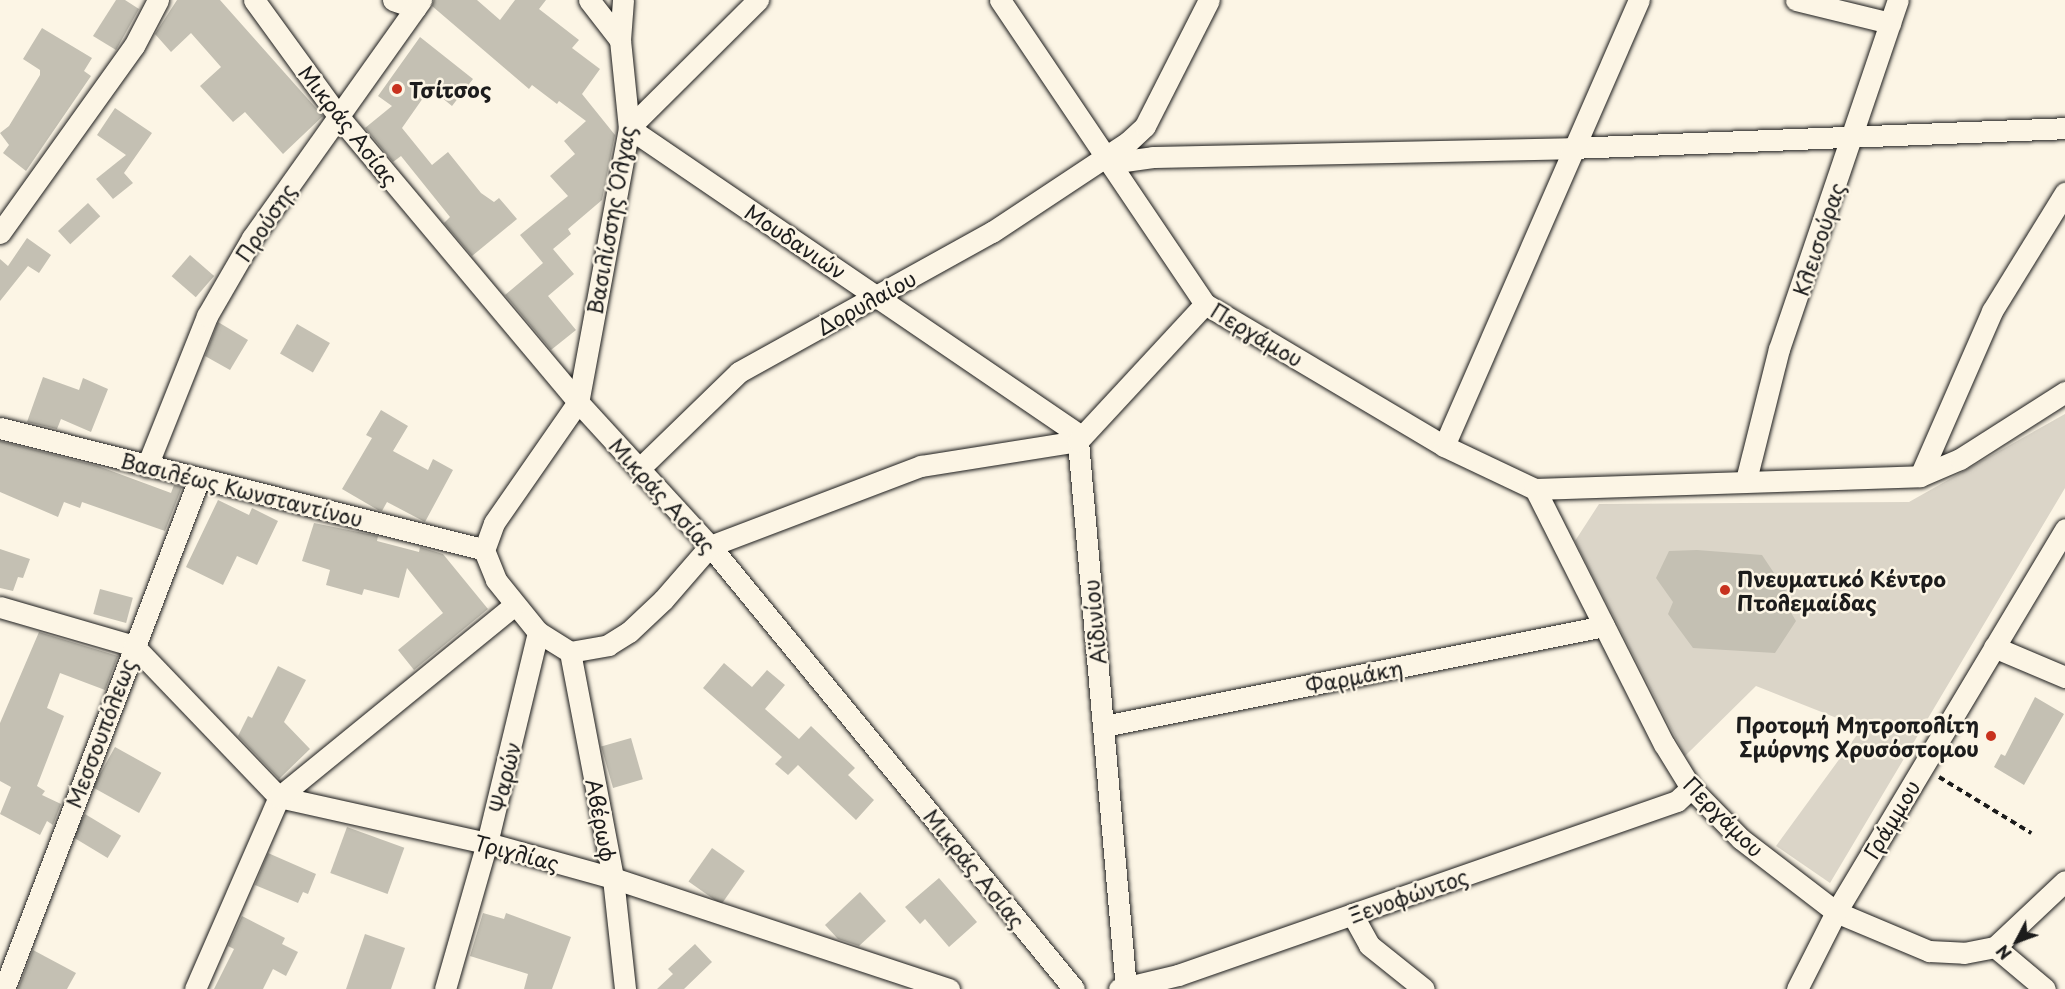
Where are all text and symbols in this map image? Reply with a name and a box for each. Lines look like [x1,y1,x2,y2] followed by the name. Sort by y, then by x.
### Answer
[294,60,404,190] street label: Μικράς Ασίας
[409,76,491,102] place label: Τσίτσος
[390,82,404,96] marker: Τσίτσος
[581,124,639,316] street label: Βασιλίσσης Όλγας
[230,178,300,266] street label: Προύσης
[1787,179,1849,299] street label: Κλεισούρας
[741,198,851,284] street label: Μουδανιών
[812,264,920,340] street label: Δορυλαίου
[1206,297,1308,371] street label: Περγάμου
[605,432,721,558] street label: Μικράς Ασίας
[118,447,366,531] street label: Βασιλέως Κωνσταντίνου
[1737,565,1945,615] place label: Πνευματικό Κέντρο Πτολεμαίδας
[1078,578,1110,666] street label: Αϊδινίου
[1718,583,1732,597] marker: Πνευματικό Κέντρο Πτολεμαίδας
[1303,654,1405,698] street label: Φαρμάκη
[60,655,140,811] street label: Μεσσουπόλεως
[1735,711,1979,761] place label: Προτομή Μητροπολίτη Σμύρνης Χρυσόστομου
[1984,729,1998,743] marker: Προτομή Μητροπολίτη Σμύρνης Χρυσόστομου
[483,739,525,815] street label: Ψαρών
[1679,771,1769,861] street label: Περγάμου
[1858,775,1924,863] street label: Γράμμου
[582,776,622,864] street label: Αβέρωφ
[919,803,1031,933] street label: Μικράς Ασίας
[472,829,562,875] street label: Τριγλίας
[1345,863,1471,927] street label: Ξενοφώντος
[1987,911,2047,971] north arrow
[1990,940,2017,965] text: N

